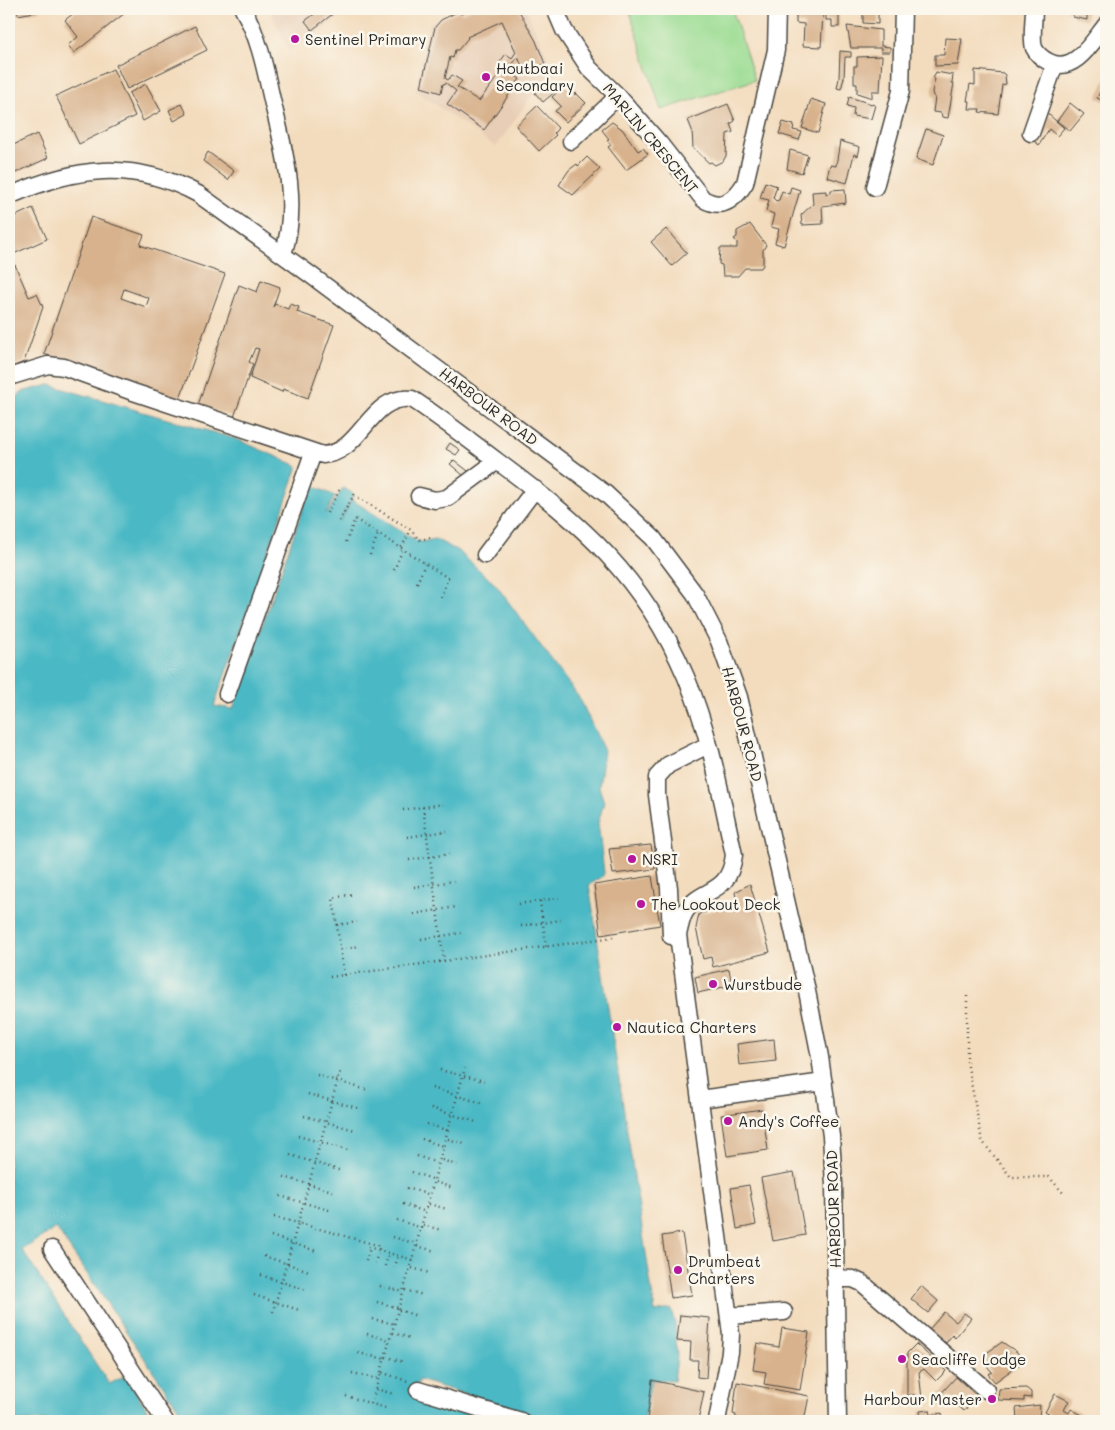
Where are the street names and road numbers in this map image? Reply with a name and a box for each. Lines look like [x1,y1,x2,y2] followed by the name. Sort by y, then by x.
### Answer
[599,79,703,197] street label: MARLIN CRESCENT
[436,362,542,450] street label: HARBOUR ROAD
[718,664,768,784] street label: HARBOUR ROAD
[821,1149,845,1269] street label: HARBOUR ROAD

